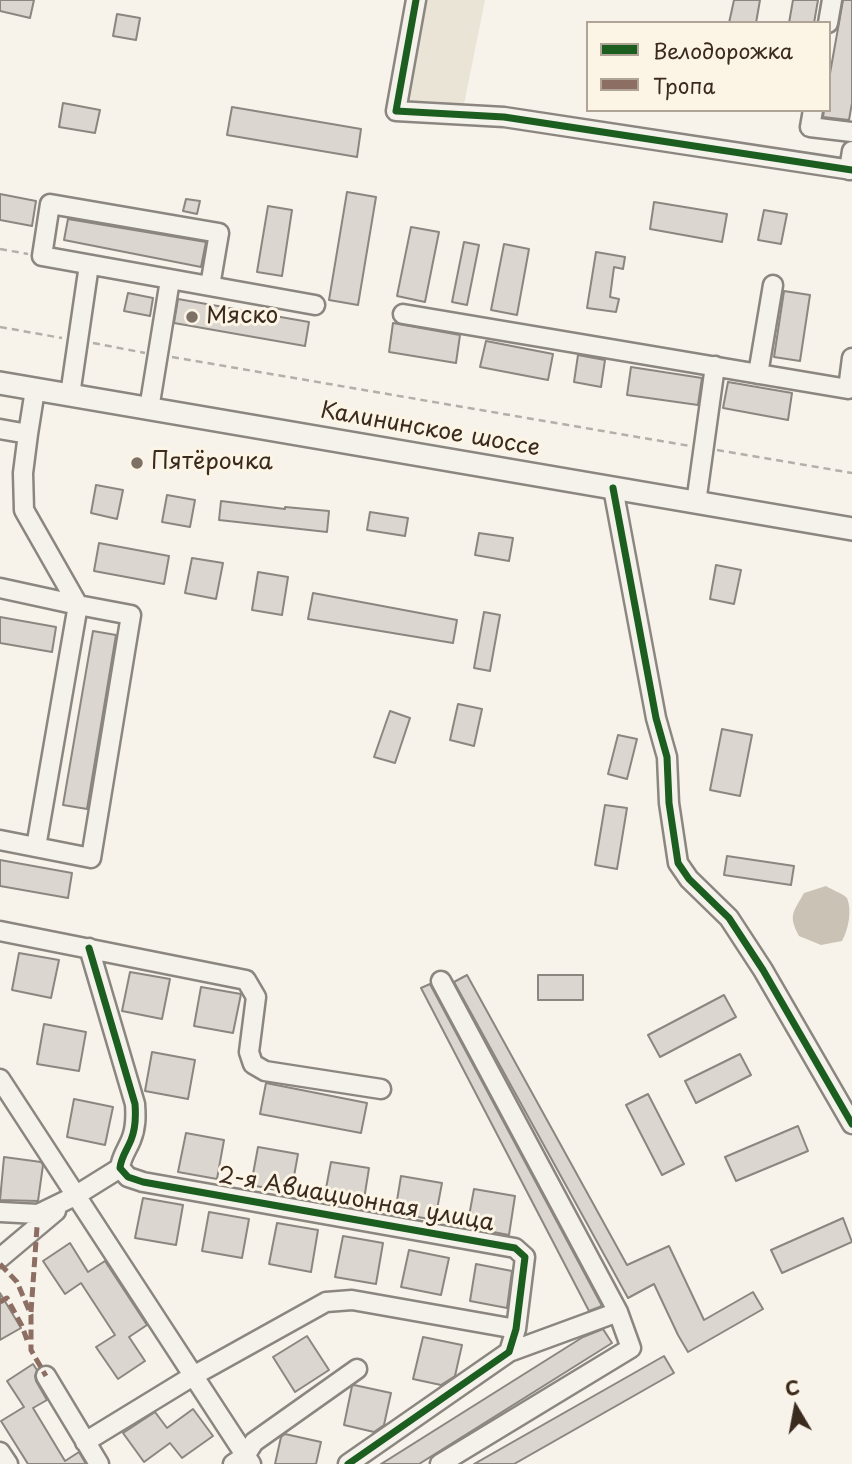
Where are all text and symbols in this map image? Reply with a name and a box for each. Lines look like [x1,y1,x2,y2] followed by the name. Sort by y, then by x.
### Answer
[586,21,831,112] legend
[653,34,793,66] text: Велодорожка
[653,69,715,101] text: Тропа
[206,303,278,331] place label: Мяско
[184,309,200,325] marker: Мяско
[318,397,542,463] street label: Калининское шоссе
[151,449,273,477] place label: Пятёрочка
[129,455,145,471] marker: Пятёрочка
[216,1162,496,1238] street label: 2-я Авиационная улица
[783,1372,802,1402] text: С
[761,1373,831,1443] north arrow

